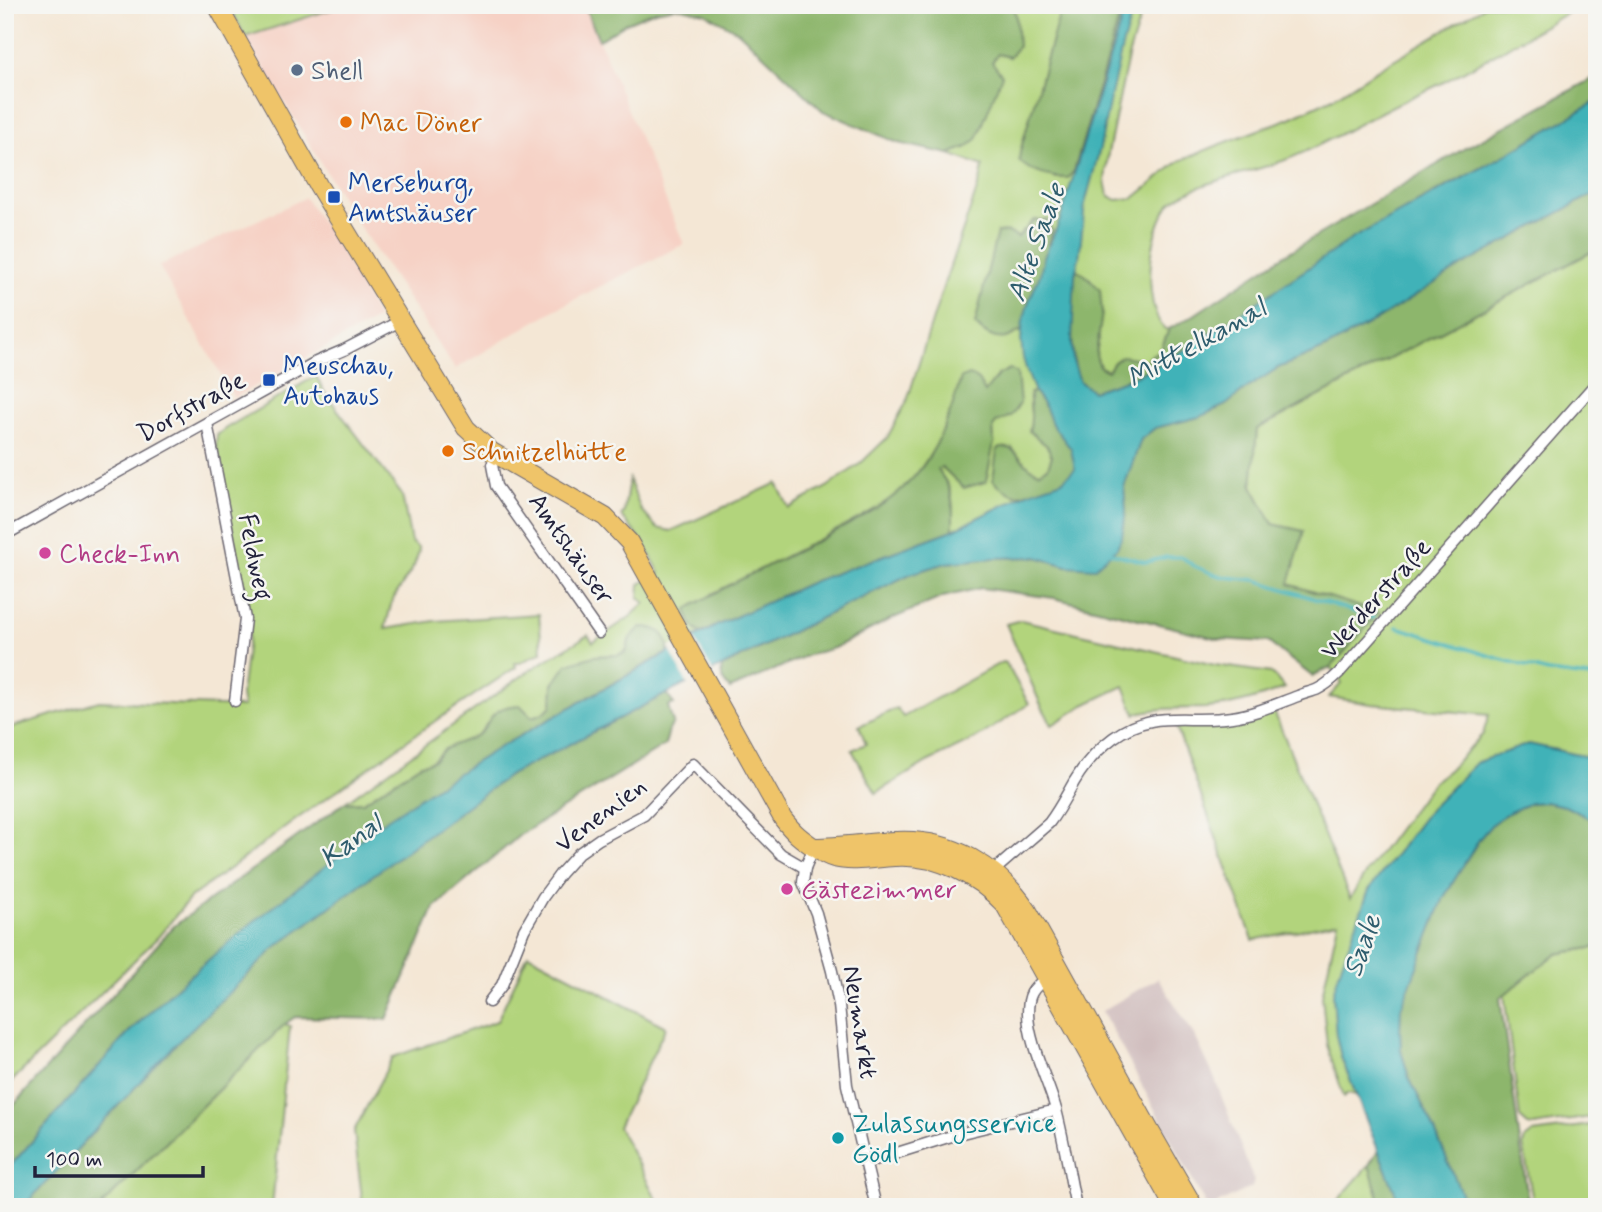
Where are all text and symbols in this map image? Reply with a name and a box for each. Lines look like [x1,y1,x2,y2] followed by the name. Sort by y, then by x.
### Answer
[311,55,363,89] place label: Shell
[289,62,305,78] marker: Shell
[360,107,482,141] place label: Mac Döner
[338,114,354,130] marker: Mac Döner
[348,167,477,231] place label: Merseburg, Amtshäuser
[999,177,1076,307] water label: Alte Saale
[326,189,342,205] marker: Merseburg, Amtshäuser
[1121,290,1276,398] water label: Mittelkanal
[283,350,393,414] place label: Meuschau, Autohaus
[132,364,252,452] street label: Dorfstraße
[261,372,277,388] marker: Meuschau, Autohaus
[462,436,627,470] place label: Schnitzelhütte
[440,443,456,459] marker: Schnitzelhütte
[520,487,621,612] street label: Amtshäuser
[226,511,279,604] street label: Feldweg
[1313,532,1440,667] street label: Werderstraße
[59,538,180,572] place label: Check-Inn
[37,545,53,561] marker: Check-Inn
[548,770,654,861] street label: Venenien
[313,805,393,877] water label: Kanal
[801,874,957,908] place label: Gästezimmer
[779,881,795,897] marker: Gästezimmer
[1335,909,1392,982] water label: Saale
[833,963,885,1081] street label: Neumarkt
[852,1108,1056,1172] place label: Zulassungsservice Gödl
[830,1130,846,1146] marker: Zulassungsservice Gödl
[35,1135,203,1179] scale bar
[46,1146,102,1174] text: 100 m

